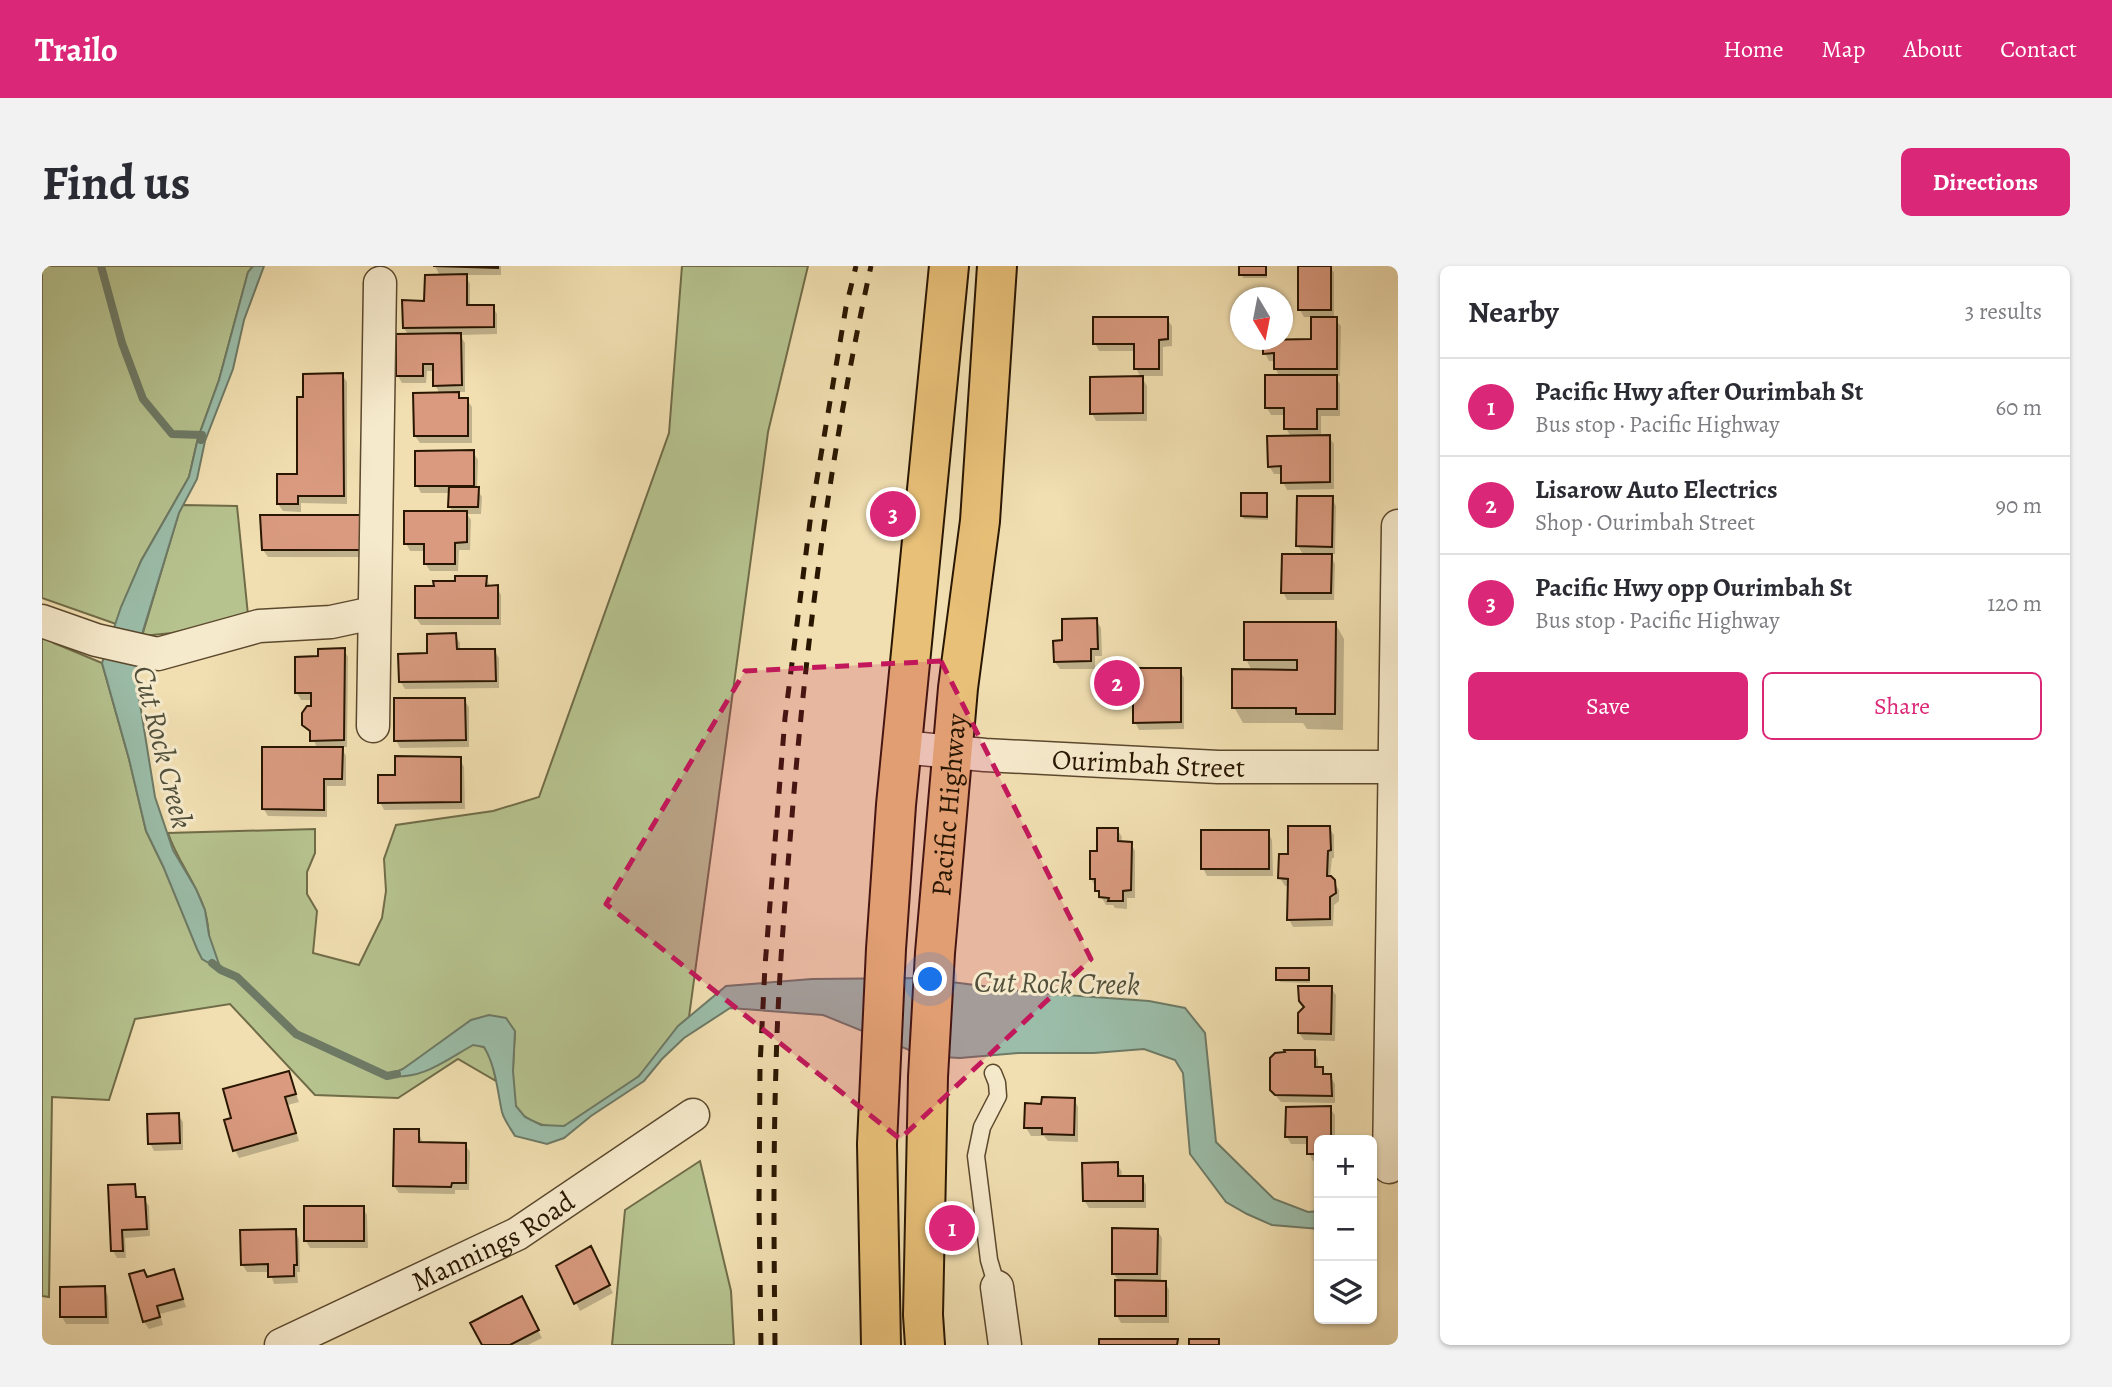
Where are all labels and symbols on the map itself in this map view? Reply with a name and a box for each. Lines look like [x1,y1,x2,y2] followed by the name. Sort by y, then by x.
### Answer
[1230,287,1293,350] north arrow
[870,488,916,540] pin: 3
[1094,657,1140,709] pin: 2
[123,661,203,833] water label: Cut Rock Creek
[922,712,976,898] street label: Pacific Highway
[1051,740,1245,787] street label: Ourimbah Street
[913,962,947,996] your location
[974,962,1140,1004] water label: Cut Rock Creek
[406,1182,583,1301] street label: Mannings Road
[929,1202,975,1254] pin: 1

